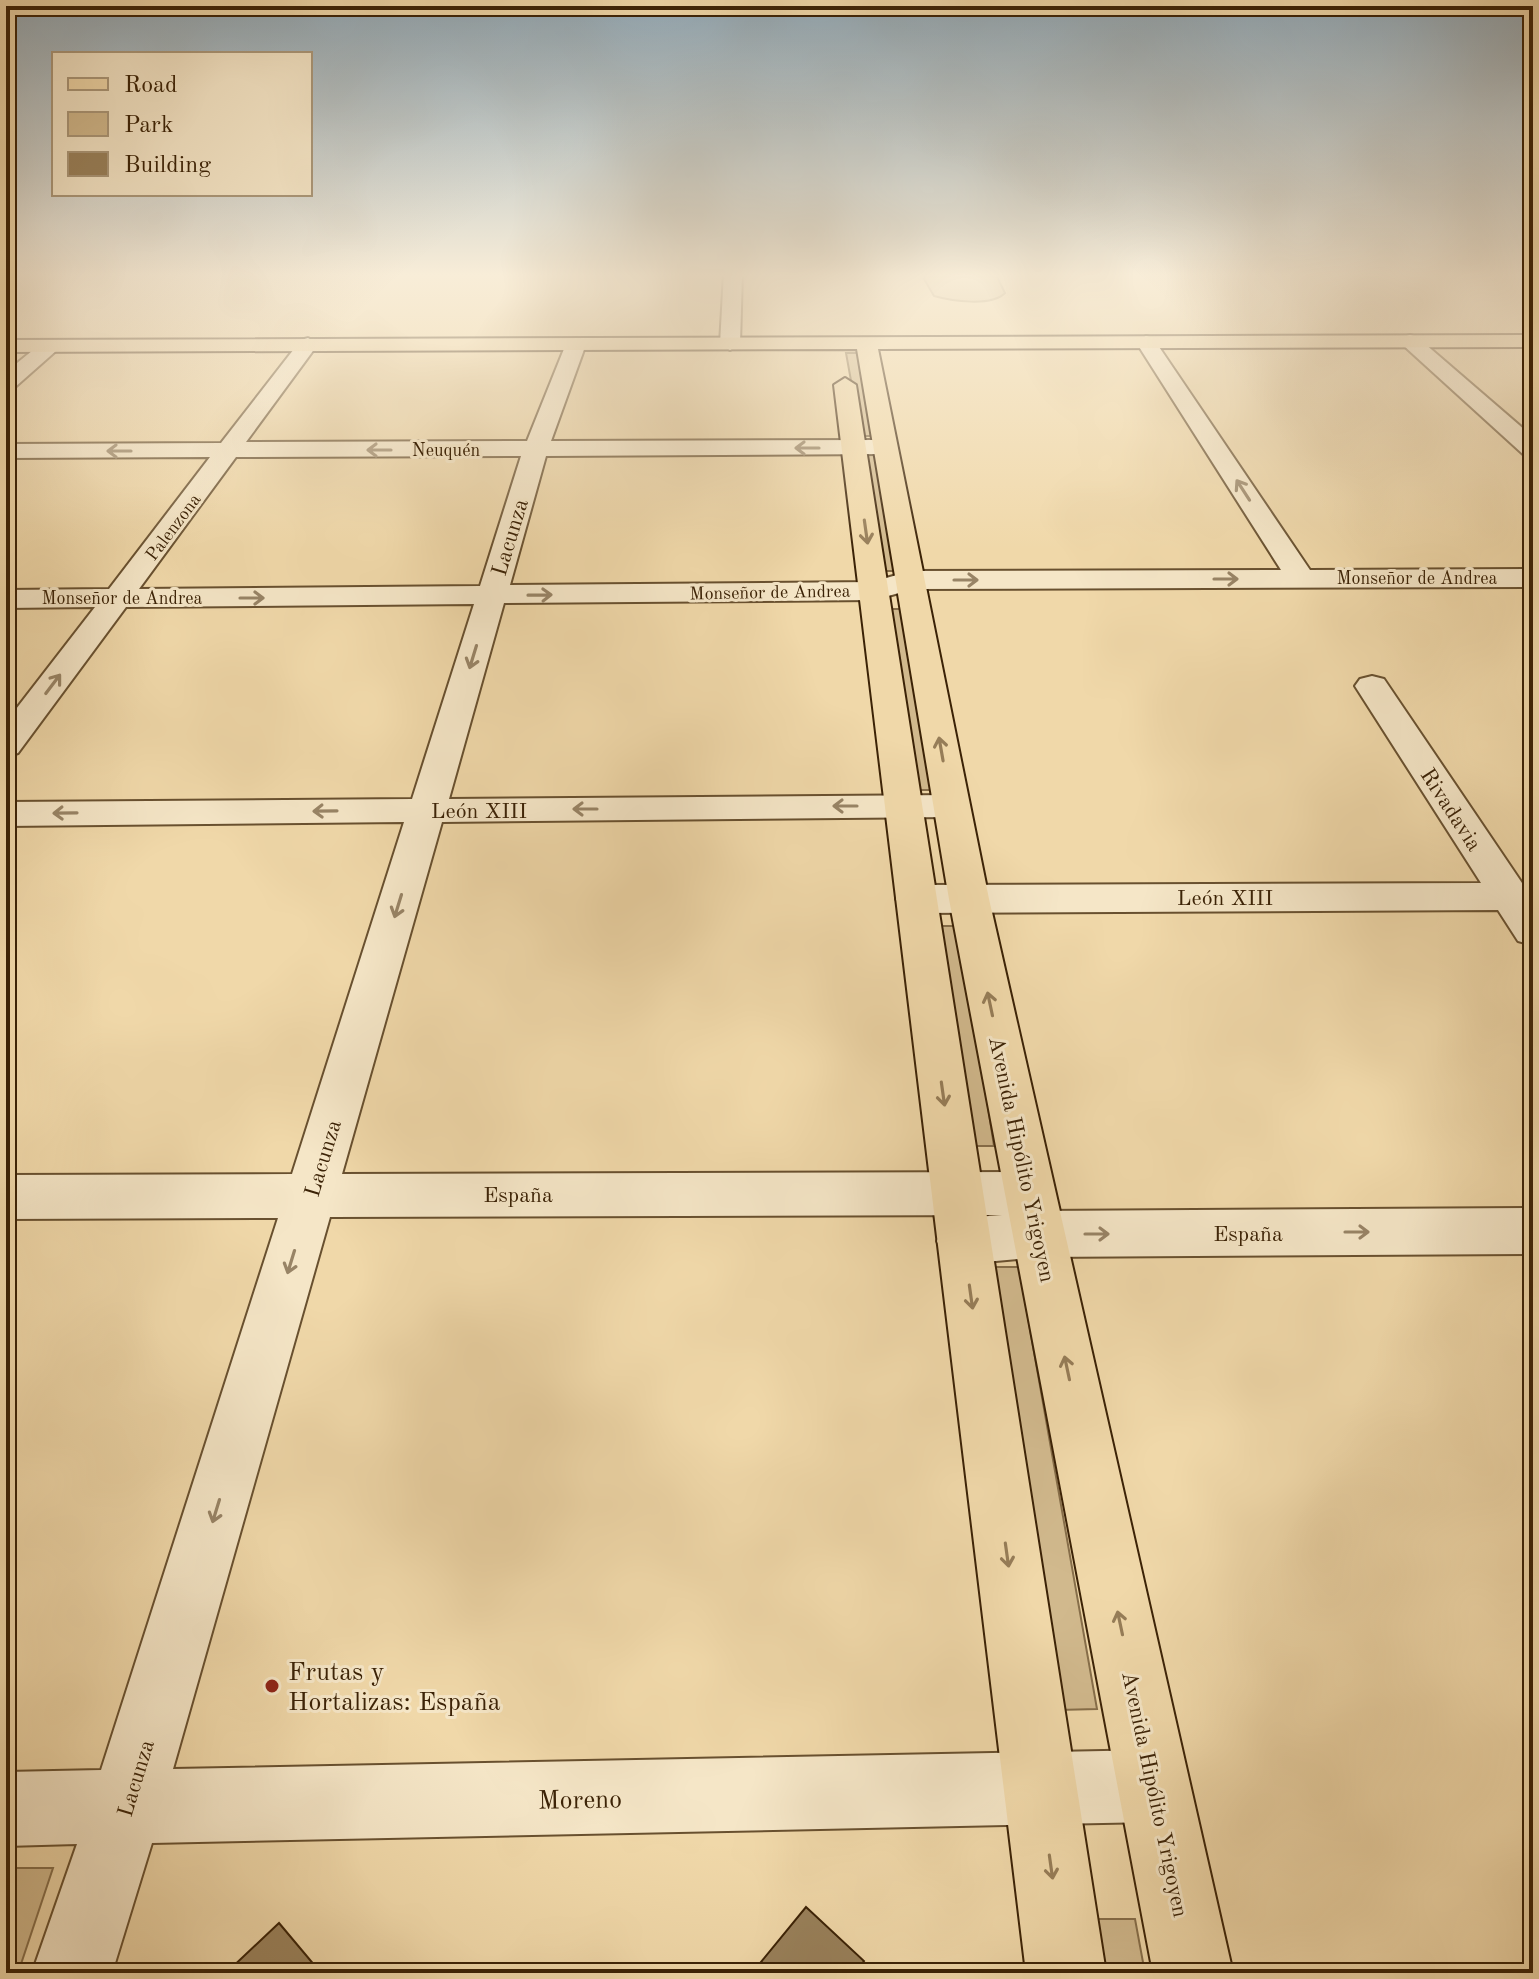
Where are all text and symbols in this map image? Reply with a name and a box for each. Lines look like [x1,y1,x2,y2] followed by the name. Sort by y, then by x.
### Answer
[52,52,312,196] legend
[124,74,177,98] text: Road
[124,114,173,138] text: Park
[124,154,211,178] text: Building
[794,440,821,456] one-way arrow
[366,442,393,458] one-way arrow
[412,442,480,460] street label: Neuquén
[106,443,133,459] one-way arrow
[1235,479,1251,501] one-way arrow
[143,491,205,564] street label: Palenzona
[489,496,533,579] street label: Lacunza
[859,518,874,544] one-way arrow
[1336,570,1498,588] street label: Monseñor de Andrea
[1212,571,1239,587] one-way arrow
[952,572,979,588] one-way arrow
[689,583,851,603] street label: Monseñor de Andrea
[526,587,553,603] one-way arrow
[41,590,203,608] street label: Monseñor de Andrea
[238,590,265,605] one-way arrow
[465,644,480,670] one-way arrow
[45,674,62,695] one-way arrow
[933,737,948,762] one-way arrow
[1416,765,1485,855] street label: Rivadavia
[832,799,859,814] one-way arrow
[431,801,527,823] street label: León XIII
[572,801,599,817] one-way arrow
[312,803,339,819] one-way arrow
[52,805,79,821] one-way arrow
[1177,888,1273,910] street label: León XIII
[390,893,405,919] one-way arrow
[982,992,997,1017] one-way arrow
[984,1034,1058,1285] street label: Avenida Hipólito Yrigoyen
[935,1080,950,1107] one-way arrow
[302,1117,346,1200] street label: Lacunza
[483,1185,553,1207] street label: España
[1213,1224,1283,1246] street label: España
[1343,1224,1370,1240] one-way arrow
[1083,1226,1110,1242] one-way arrow
[283,1249,298,1275] one-way arrow
[964,1284,979,1309] one-way arrow
[1059,1356,1074,1381] one-way arrow
[208,1498,223,1524] one-way arrow
[999,1541,1014,1568] one-way arrow
[1112,1610,1127,1636] one-way arrow
[288,1660,501,1716] place label: Frutas y Hortalizas: España
[1117,1669,1191,1920] street label: Avenida Hipólito Yrigoyen
[263,1677,281,1695] marker: Frutas y Hortalizas: España
[115,1737,159,1820] street label: Lacunza
[538,1787,622,1815] street label: Moreno
[1044,1854,1059,1879] one-way arrow

